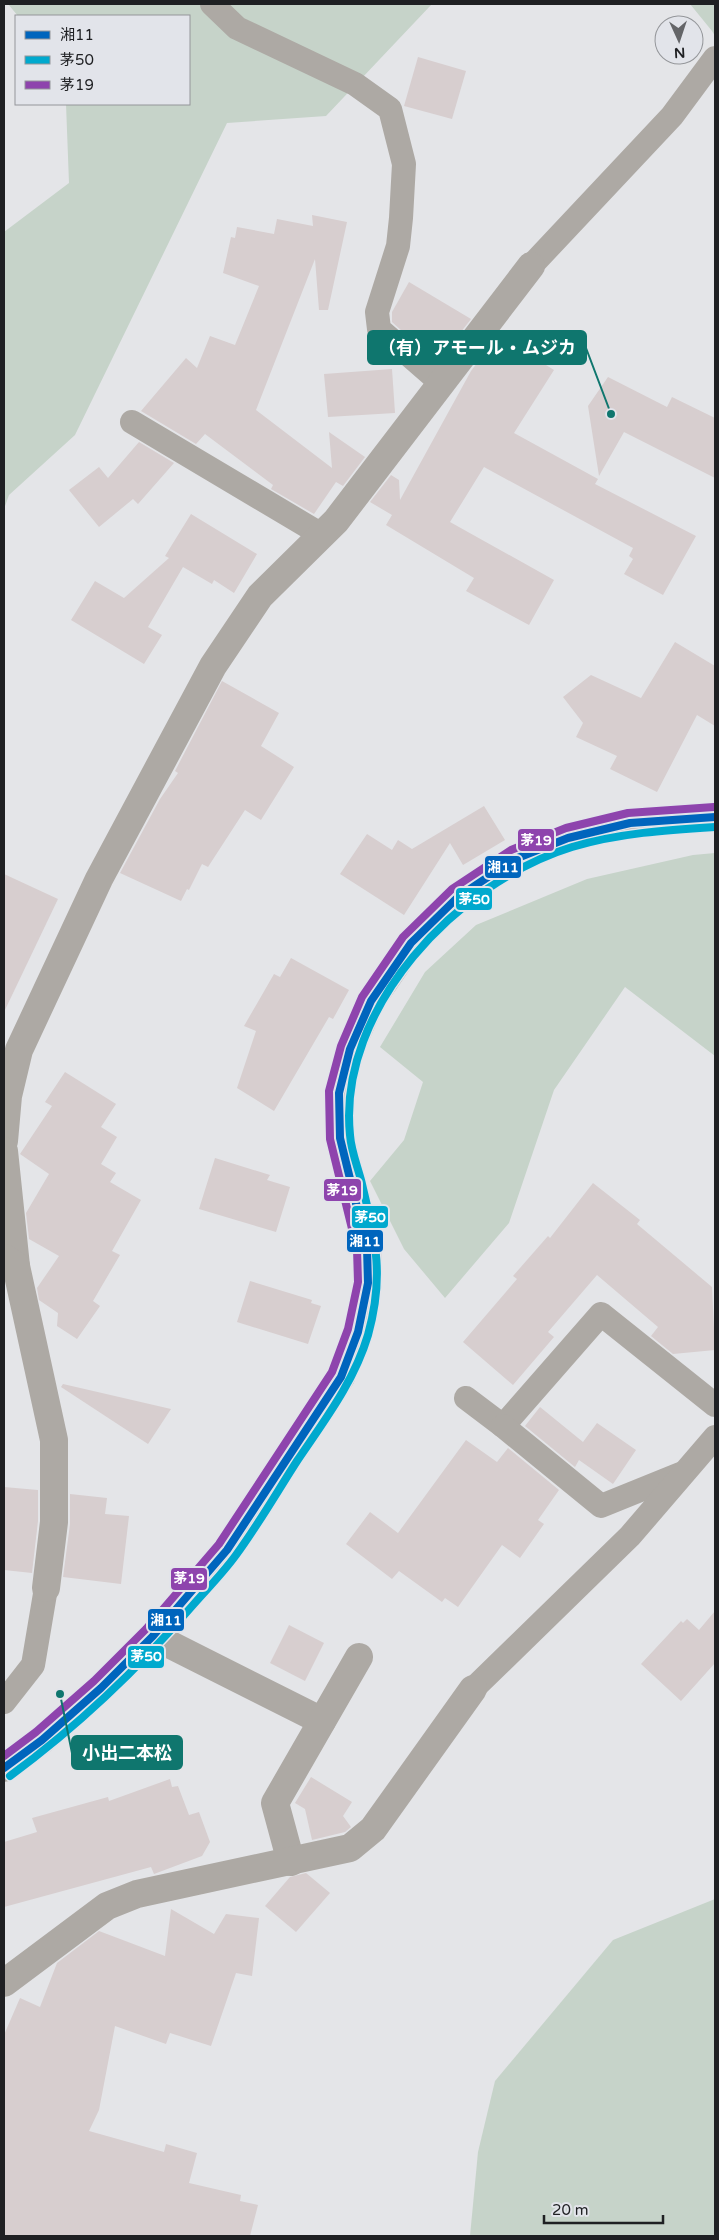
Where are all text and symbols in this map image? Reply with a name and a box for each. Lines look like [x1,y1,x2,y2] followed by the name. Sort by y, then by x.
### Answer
[15,15,190,105] legend
[654,15,704,65] north arrow
[60,26,94,44] text: 湘11
[674,44,686,61] text: N
[60,51,94,69] text: 茅50
[60,76,94,94] text: 茅19
[368,331,586,364] callout: （有）アモール・ムジカ
[378,337,576,359] text: （有）アモール・ムジカ
[517,828,555,852] line badge: 茅19
[520,832,552,849] text: 茅19
[484,855,522,879] line badge: 湘11
[487,859,519,876] text: 湘11
[455,887,493,911] line badge: 茅50
[458,891,490,908] text: 茅50
[323,1178,362,1202] line badge: 茅19
[326,1182,358,1199] text: 茅19
[351,1205,389,1229] line badge: 茅50
[354,1209,386,1226] text: 茅50
[346,1229,384,1253] line badge: 湘11
[349,1233,381,1250] text: 湘11
[170,1567,208,1591] line badge: 茅19
[173,1570,205,1587] text: 茅19
[147,1608,185,1632] line badge: 湘11
[150,1612,182,1629] text: 湘11
[127,1645,165,1669] line badge: 茅50
[130,1648,162,1665] text: 茅50
[72,1736,182,1769] callout: 小出二本松
[82,1742,172,1764] text: 小出二本松
[544,2192,663,2224] scale bar
[552,2201,589,2219] text: 20 m

